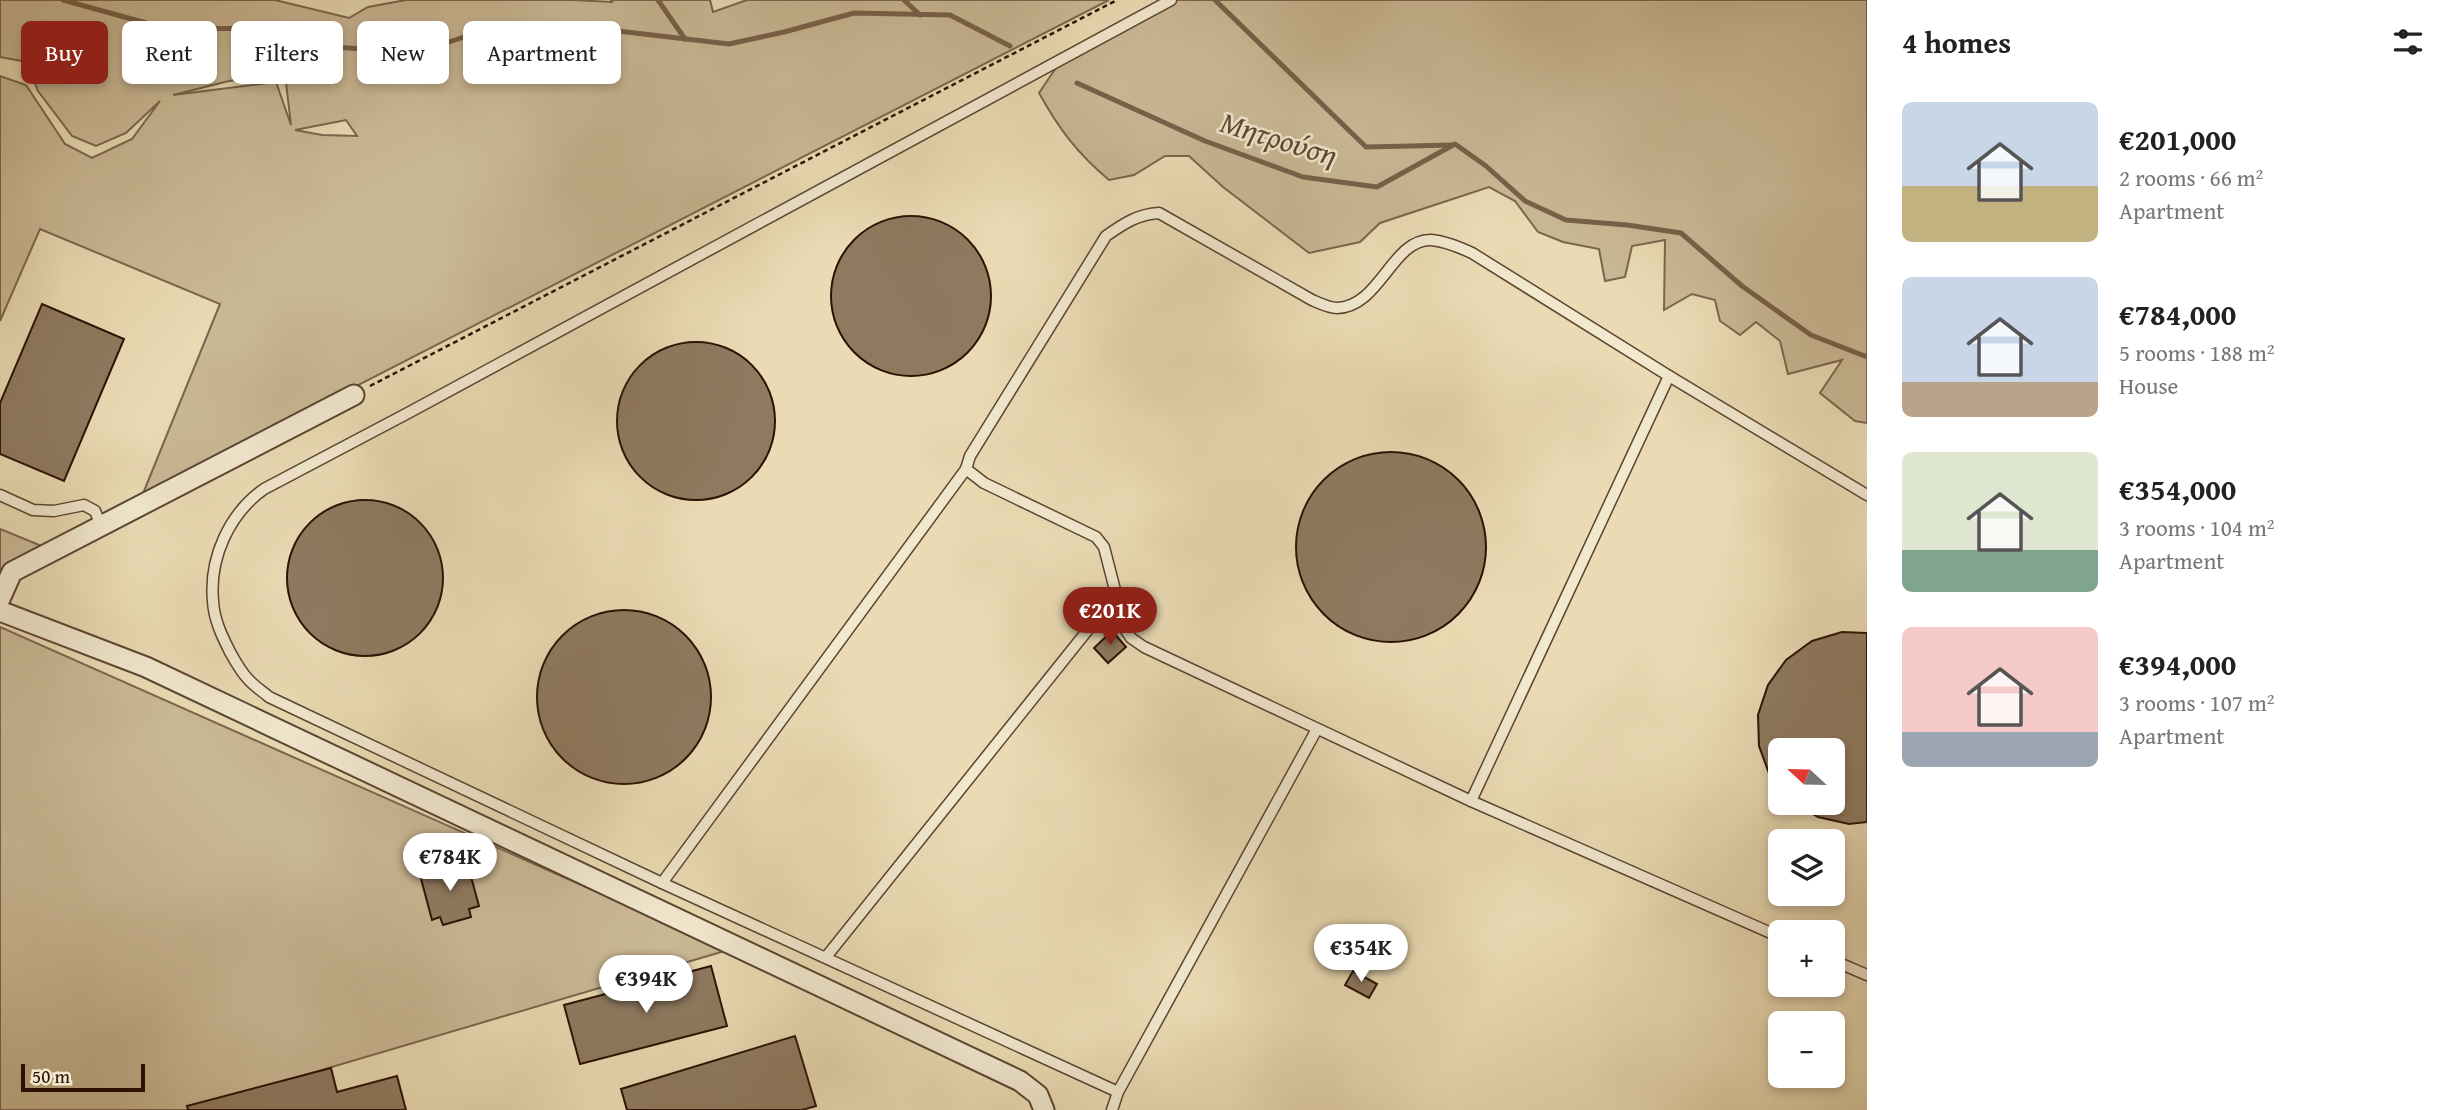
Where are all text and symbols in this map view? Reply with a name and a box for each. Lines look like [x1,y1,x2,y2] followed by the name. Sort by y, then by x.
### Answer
[1902,20,2011,64] text: 4 homes
[21,21,108,84] chip: Buy
[122,21,217,84] chip: Rent
[231,21,343,84] chip: Filters
[357,21,449,84] chip: New
[463,21,621,84] chip: Apartment
[2389,23,2427,61] icon: filters
[1215,99,1343,177] water label: Μητρούση
[2119,117,2236,161] text: €201,000
[1958,130,2042,214] icon: home
[2119,161,2263,194] text: 2 rooms · 66 m²
[2119,194,2224,227] text: Apartment
[2119,292,2236,336] text: €784,000
[1958,305,2042,389] icon: home
[2119,336,2274,369] text: 5 rooms · 188 m²
[2119,369,2178,402] text: House
[2119,467,2236,511] text: €354,000
[1958,480,2042,564] icon: home
[2119,511,2274,544] text: 3 rooms · 104 m²
[2119,544,2224,577] text: Apartment
[1061,588,1159,647] pin: €201K
[1079,593,1141,626] text: €201K
[2119,642,2236,686] text: €394,000
[1958,655,2042,739] icon: home
[2119,686,2274,719] text: 3 rooms · 107 m²
[2119,719,2224,752] text: Apartment
[1768,738,1844,816] north arrow
[1768,738,1845,1088] map controls
[1768,829,1845,906] button: layers
[401,834,499,893] pin: €784K
[419,839,481,872] text: €784K
[1768,920,1845,997] button: +
[1312,925,1410,984] pin: €354K
[1330,930,1392,963] text: €354K
[597,956,695,1015] pin: €394K
[615,961,677,994] text: €394K
[1768,1011,1845,1088] button: −
[21,1061,145,1093] scale bar
[32,1062,70,1090] text: 50 m

